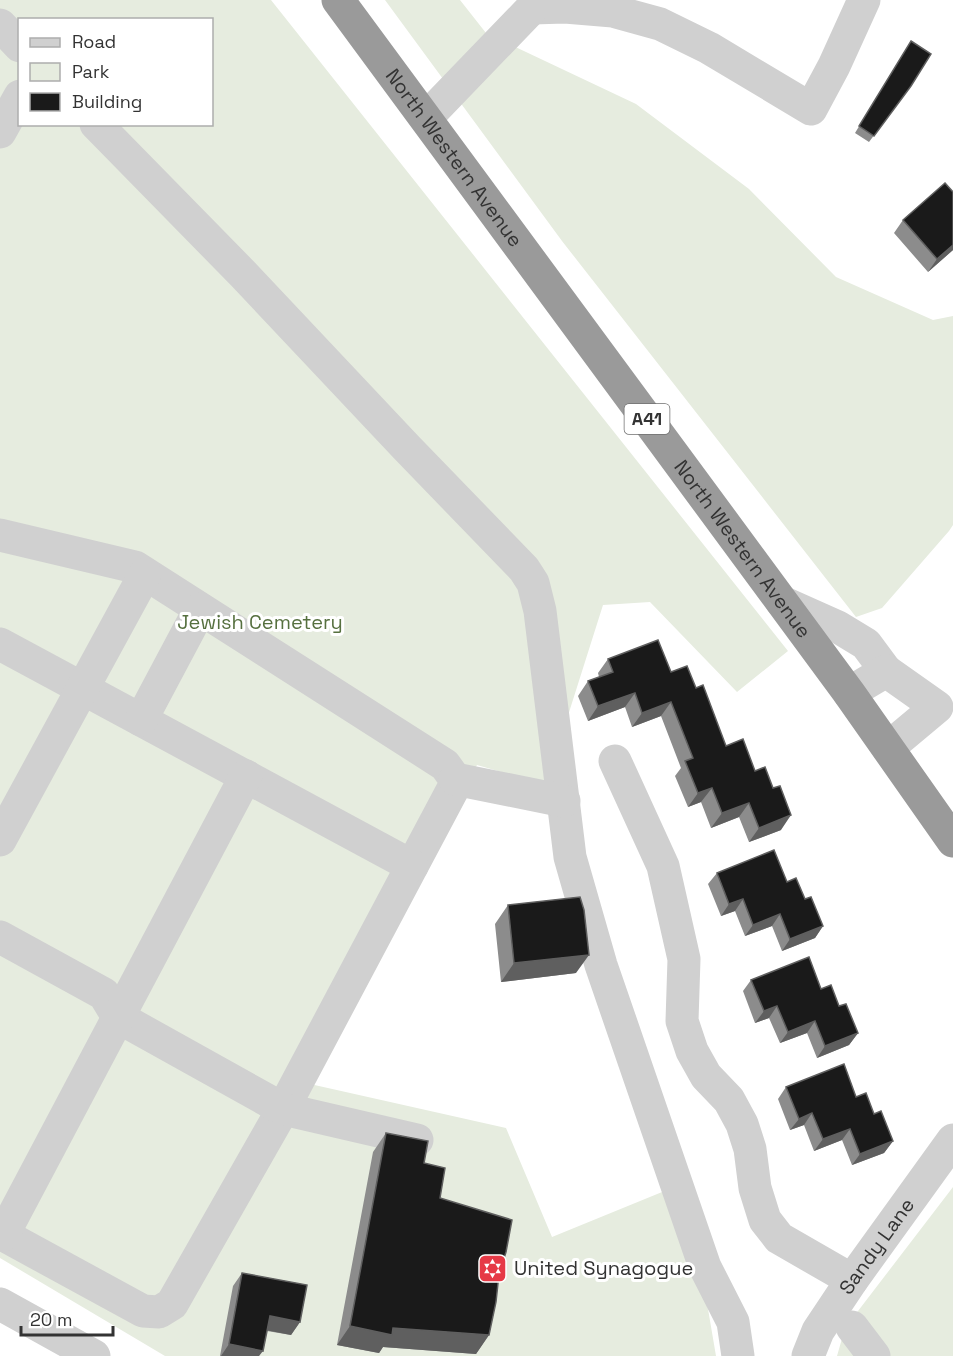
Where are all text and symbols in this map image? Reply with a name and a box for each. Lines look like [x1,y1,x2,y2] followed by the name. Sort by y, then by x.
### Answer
[18,18,213,126] legend
[72,30,116,53] text: Road
[72,60,110,83] text: Park
[380,63,529,252] street label: North Western Avenue
[72,90,142,113] text: Building
[624,404,670,434] road number: A41
[668,455,817,643] street label: North Western Avenue
[177,609,343,635] park label: Jewish Cemetery
[833,1193,920,1299] street label: Sandy Lane
[477,1252,509,1284] synagogue icon: United Synagogue
[514,1255,693,1281] place label: United Synagogue
[21,1299,112,1337] scale bar
[30,1308,73,1331] text: 20 m

